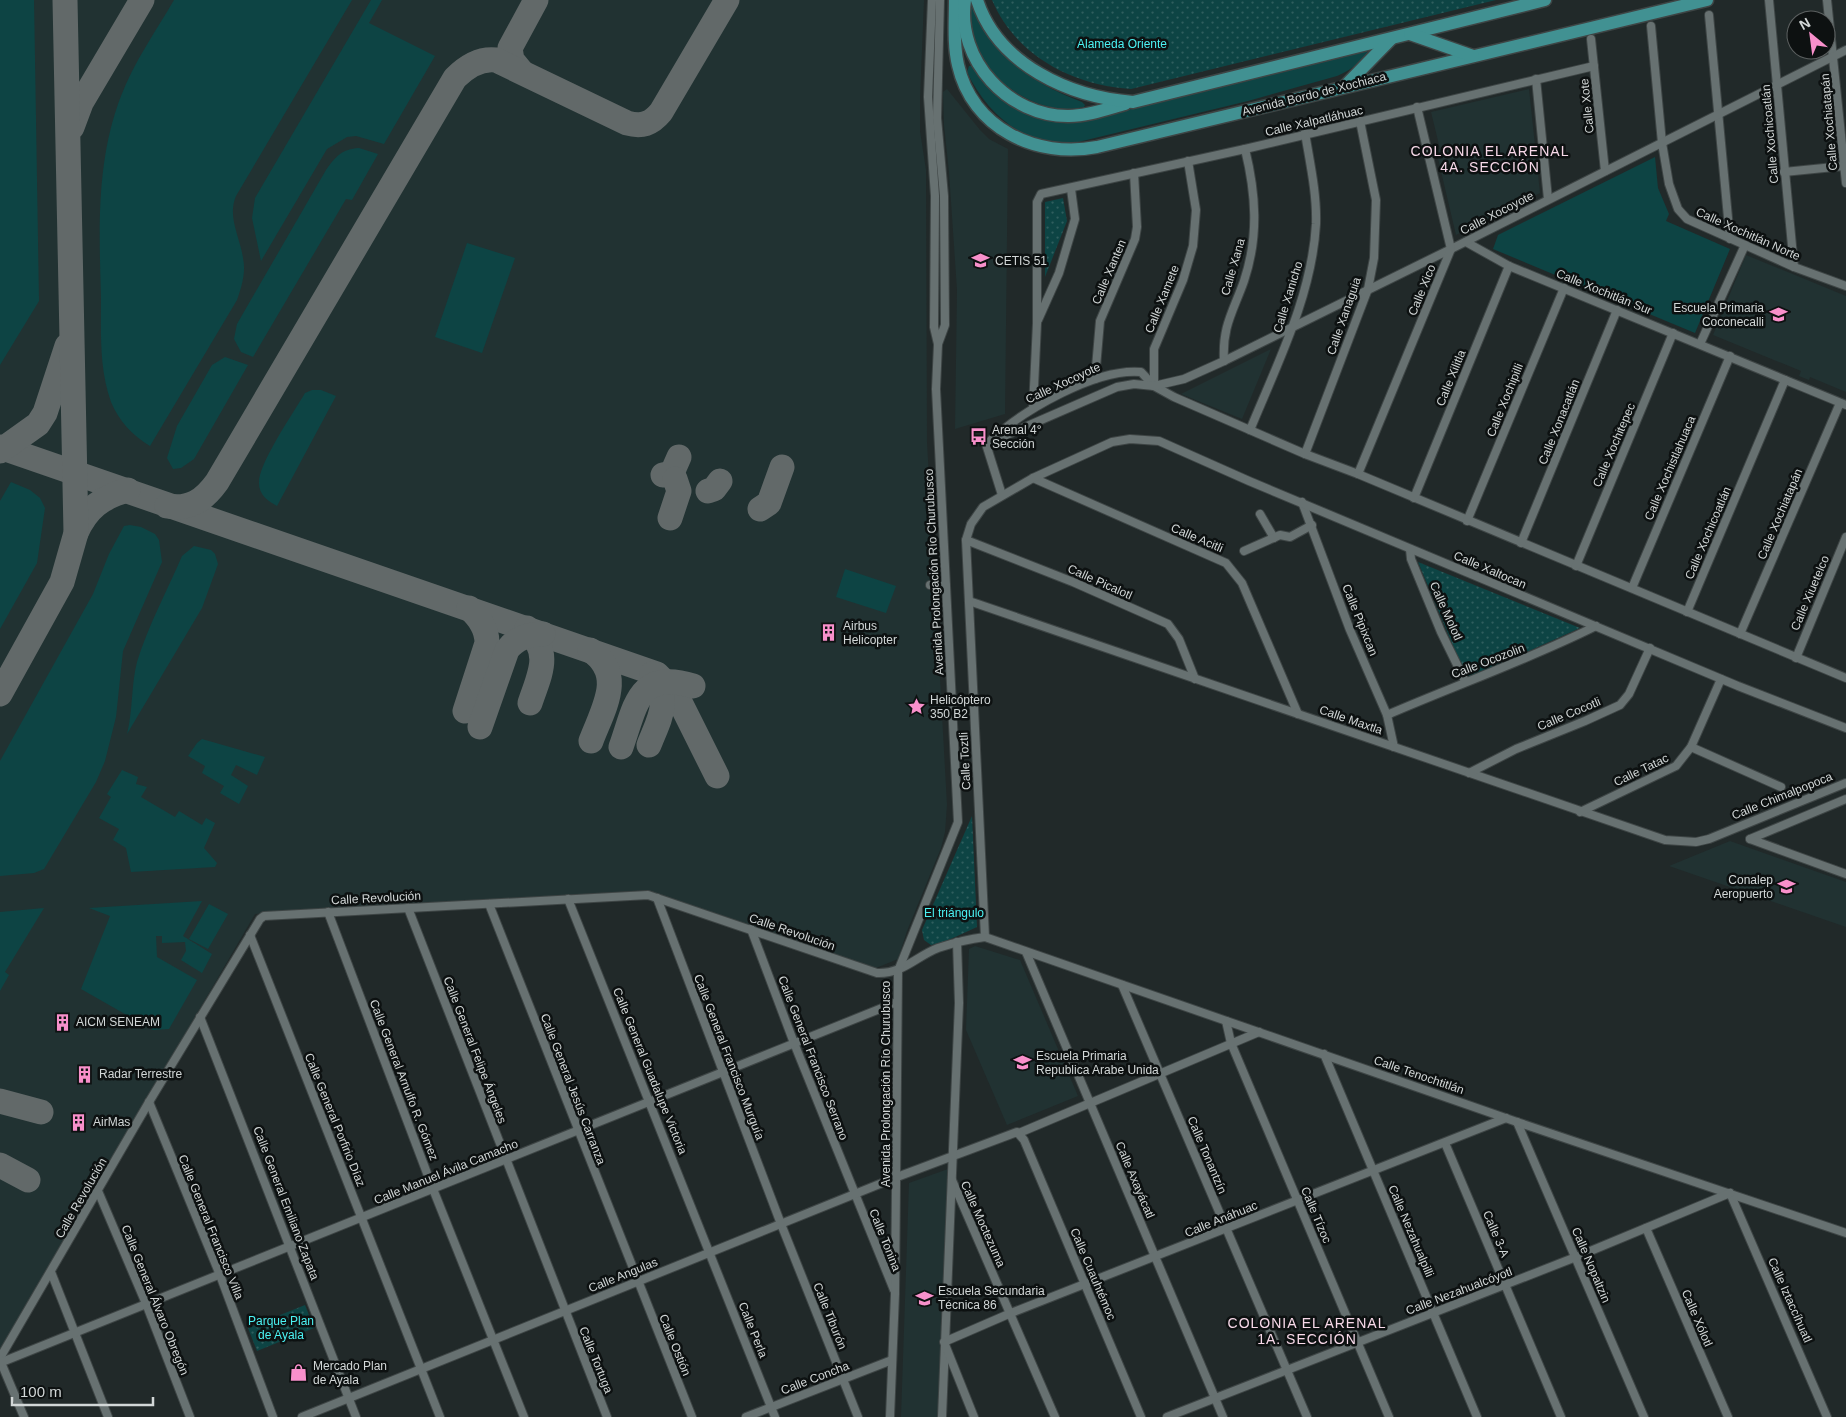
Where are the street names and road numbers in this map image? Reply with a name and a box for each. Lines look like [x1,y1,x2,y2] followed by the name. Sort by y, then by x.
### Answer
[1241,69,1388,119] street label: Avenida Bordo de Xochiaca
[1818,73,1840,171] street label: Calle Xochiatapán
[1577,77,1597,134] street label: Calle Xote
[1759,84,1781,184] street label: Calle Xochicoatlán
[1264,103,1364,139] street label: Calle Xalpatláhuac
[1458,188,1536,238] street label: Calle Xocoyote
[1694,205,1803,263] street label: Calle Xochitlán Norte
[1218,237,1248,297] street label: Calle Xana
[1089,238,1129,306] street label: Calle Xanten
[1270,259,1306,334] street label: Calle Xanicho
[1405,262,1439,318] street label: Calle Xico
[1142,263,1182,335] street label: Calle Xamete
[1554,266,1654,318] street label: Calle Xochitlán Sur
[1324,275,1364,357] street label: Calle Xanaguia
[1433,348,1469,408] street label: Calle Xilitla
[1023,359,1103,406] street label: Calle Xocoyote
[1484,361,1526,439] street label: Calle Xochipilli
[1536,377,1582,467] street label: Calle Xonacatlán
[1590,401,1638,489] street label: Calle Xochitepec
[1642,413,1698,522] street label: Calle Xochistlahuaca
[1755,466,1805,562] street label: Calle Xochiatapán
[922,468,946,676] street label: Avenida Prolongación Río Churubusco
[1682,485,1734,581] street label: Calle Xochicoatlán
[1169,521,1225,555] street label: Calle Acitli
[1452,548,1528,592] street label: Calle Xaltocan
[1788,553,1832,633] street label: Calle Xiuetelco
[1065,561,1135,603] street label: Calle Picalotl
[1427,580,1465,642] street label: Calle Molotl
[1339,582,1381,658] street label: Calle Pipixcan
[1449,641,1527,681] street label: Calle Ocozolin
[1535,694,1603,734] street label: Calle Cocotli
[1318,703,1385,737] street label: Calle Maxtla
[956,732,974,790] street label: Calle Toztli
[1611,751,1671,789] street label: Calle Tatac
[1730,769,1835,823] street label: Calle Chimalpopoca
[331,889,421,907] street label: Calle Revolución
[747,911,837,953] street label: Calle Revolución
[691,972,767,1142] street label: Calle General Francisco Murguía
[440,974,510,1125] street label: Calle General Felipe Ángeles
[775,974,851,1142] street label: Calle General Francisco Serrano
[879,980,893,1187] street label: Avenida Prolongación Río Churubusco
[610,986,690,1157] street label: Calle General Guadalupe Victoria
[367,997,441,1163] street label: Calle General Arnulfo R. Gómez
[538,1011,608,1167] street label: Calle General Jesús Carranza
[302,1051,368,1189] street label: Calle General Porfirio Díaz
[1372,1053,1466,1097] street label: Calle Tenochtitlán
[1184,1114,1230,1196] street label: Calle Tonantzín
[250,1124,322,1282] street label: Calle General Emiliano Zapata
[372,1136,520,1207] street label: Calle Manuel Ávila Camacho
[1113,1140,1157,1220] street label: Calle Axayácatl
[176,1153,247,1302] street label: Calle General Francisco Villa
[52,1156,110,1240] street label: Calle Revolución
[958,1179,1008,1269] street label: Calle Moctezuma
[1385,1183,1437,1279] street label: Calle Nezahualpilli
[1298,1185,1334,1245] street label: Calle Tízoc
[1183,1198,1259,1240] street label: Calle Anáhuac
[866,1207,904,1273] street label: Calle Tonina
[1480,1209,1512,1259] street label: Calle 3-A
[118,1222,193,1377] street label: Calle General Álvaro Obregón
[1569,1225,1613,1305] street label: Calle Nopaltzin
[1067,1226,1119,1322] street label: Calle Cuauhtémoc
[586,1255,660,1295] street label: Calle Angulas
[1765,1255,1815,1345] street label: Calle Iztaccíhuatl
[1404,1264,1514,1318] street label: Calle Nezahualcóyotl
[810,1281,850,1351] street label: Calle Tiburón
[1679,1287,1715,1349] street label: Calle Xólotl
[736,1300,771,1360] street label: Calle Perla
[656,1312,694,1378] street label: Calle Ostión
[576,1325,616,1396] street label: Calle Tortuga
[779,1358,851,1397] street label: Calle Concha

